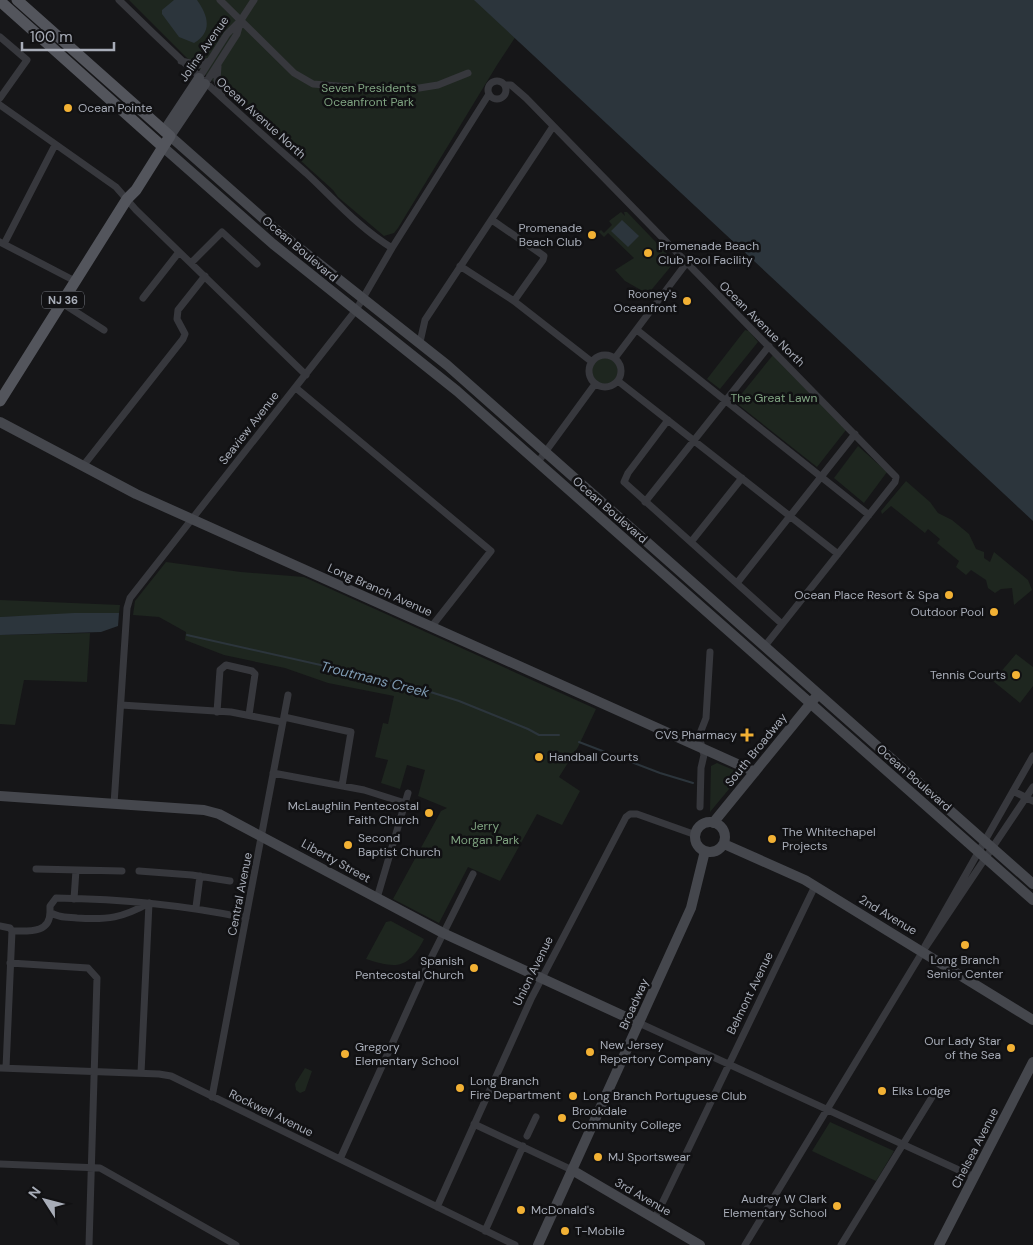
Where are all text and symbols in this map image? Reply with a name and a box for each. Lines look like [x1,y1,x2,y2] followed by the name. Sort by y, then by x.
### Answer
[176,13,233,85] street label: Joline Avenue
[22,20,115,52] scale bar
[30,27,73,47] text: 100 m
[213,74,309,162] street label: Ocean Avenue North
[321,80,417,110] park label: Seven Presidents Oceanfront Park
[78,100,153,116] place label: Ocean Pointe
[62,102,74,114] marker: Ocean Pointe
[259,213,341,285] street label: Ocean Boulevard
[518,220,582,250] place label: Promenade Beach Club
[586,229,598,241] marker: Promenade Beach Club
[658,238,759,268] place label: Promenade Beach Club Pool Facility
[642,247,654,259] marker: Promenade Beach Club Pool Facility
[716,278,808,370] street label: Ocean Avenue North
[614,286,677,316] place label: Rooney's Oceanfront
[42,292,84,308] road number: NJ 36
[681,295,693,307] marker: Rooney's Oceanfront
[215,388,283,468] street label: Seaview Avenue
[731,390,818,406] park label: The Great Lawn
[569,473,651,547] street label: Ocean Boulevard
[325,560,435,620] street label: Long Branch Avenue
[794,587,939,603] place label: Ocean Place Resort & Spa
[943,589,955,601] marker: Ocean Place Resort & Spa
[910,604,984,620] place label: Outdoor Pool
[988,606,1000,618] marker: Outdoor Pool
[319,657,432,701] water label: Troutmans Creek
[930,667,1006,683] place label: Tennis Courts
[1010,669,1022,681] marker: Tennis Courts
[721,710,791,790] street label: South Broadway
[655,727,737,743] place label: CVS Pharmacy
[741,729,753,741] marker: CVS Pharmacy
[873,741,955,815] street label: Ocean Boulevard
[549,749,638,765] place label: Handball Courts
[533,751,545,763] marker: Handball Courts
[288,798,419,828] place label: McLaughlin Pentecostal Faith Church
[423,807,435,819] marker: McLaughlin Pentecostal Faith Church
[451,818,519,848] park label: Jerry Morgan Park
[782,824,876,854] place label: The Whitechapel Projects
[358,830,441,860] place label: Second Baptist Church
[766,833,778,845] marker: The Whitechapel Projects
[299,835,374,887] street label: Liberty Street
[342,839,354,851] marker: Second Baptist Church
[224,851,256,937] street label: Central Avenue
[856,891,920,939] street label: 2nd Avenue
[509,933,557,1008] street label: Union Avenue
[959,939,971,951] marker: Long Branch Senior Center
[723,949,777,1037] street label: Belmont Avenue
[927,952,1004,982] place label: Long Branch Senior Center
[355,953,464,983] place label: Spanish Pentecostal Church
[468,962,480,974] marker: Spanish Pentecostal Church
[616,976,653,1032] street label: Broadway
[924,1033,1002,1063] place label: Our Lady Star of the Sea
[600,1037,712,1067] place label: New Jersey Repertory Company
[355,1039,459,1069] place label: Gregory Elementary School
[1005,1042,1017,1054] marker: Our Lady Star of the Sea
[584,1046,596,1058] marker: New Jersey Repertory Company
[339,1048,351,1060] marker: Gregory Elementary School
[470,1073,561,1103] place label: Long Branch Fire Department
[454,1082,466,1094] marker: Long Branch Fire Department
[892,1083,951,1099] place label: Elks Lodge
[876,1085,888,1097] marker: Elks Lodge
[226,1086,316,1140] street label: Rockwell Avenue
[583,1088,747,1104] place label: Long Branch Portuguese Club
[567,1090,579,1102] marker: Long Branch Portuguese Club
[572,1103,682,1133] place label: Brookdale Community College
[948,1105,1002,1191] street label: Chelsea Avenue
[556,1112,568,1124] marker: Brookdale Community College
[608,1149,691,1165] place label: MJ Sportswear
[592,1151,604,1163] marker: MJ Sportswear
[612,1174,674,1220] street label: 3rd Avenue
[20,1175,70,1225] north arrow
[24,1183,45,1202] text: N
[723,1191,827,1221] place label: Audrey W Clark Elementary School
[831,1200,843,1212] marker: Audrey W Clark Elementary School
[531,1202,595,1218] place label: McDonald's
[515,1204,527,1216] marker: McDonald's
[575,1223,625,1239] place label: T-Mobile
[559,1225,571,1237] marker: T-Mobile

